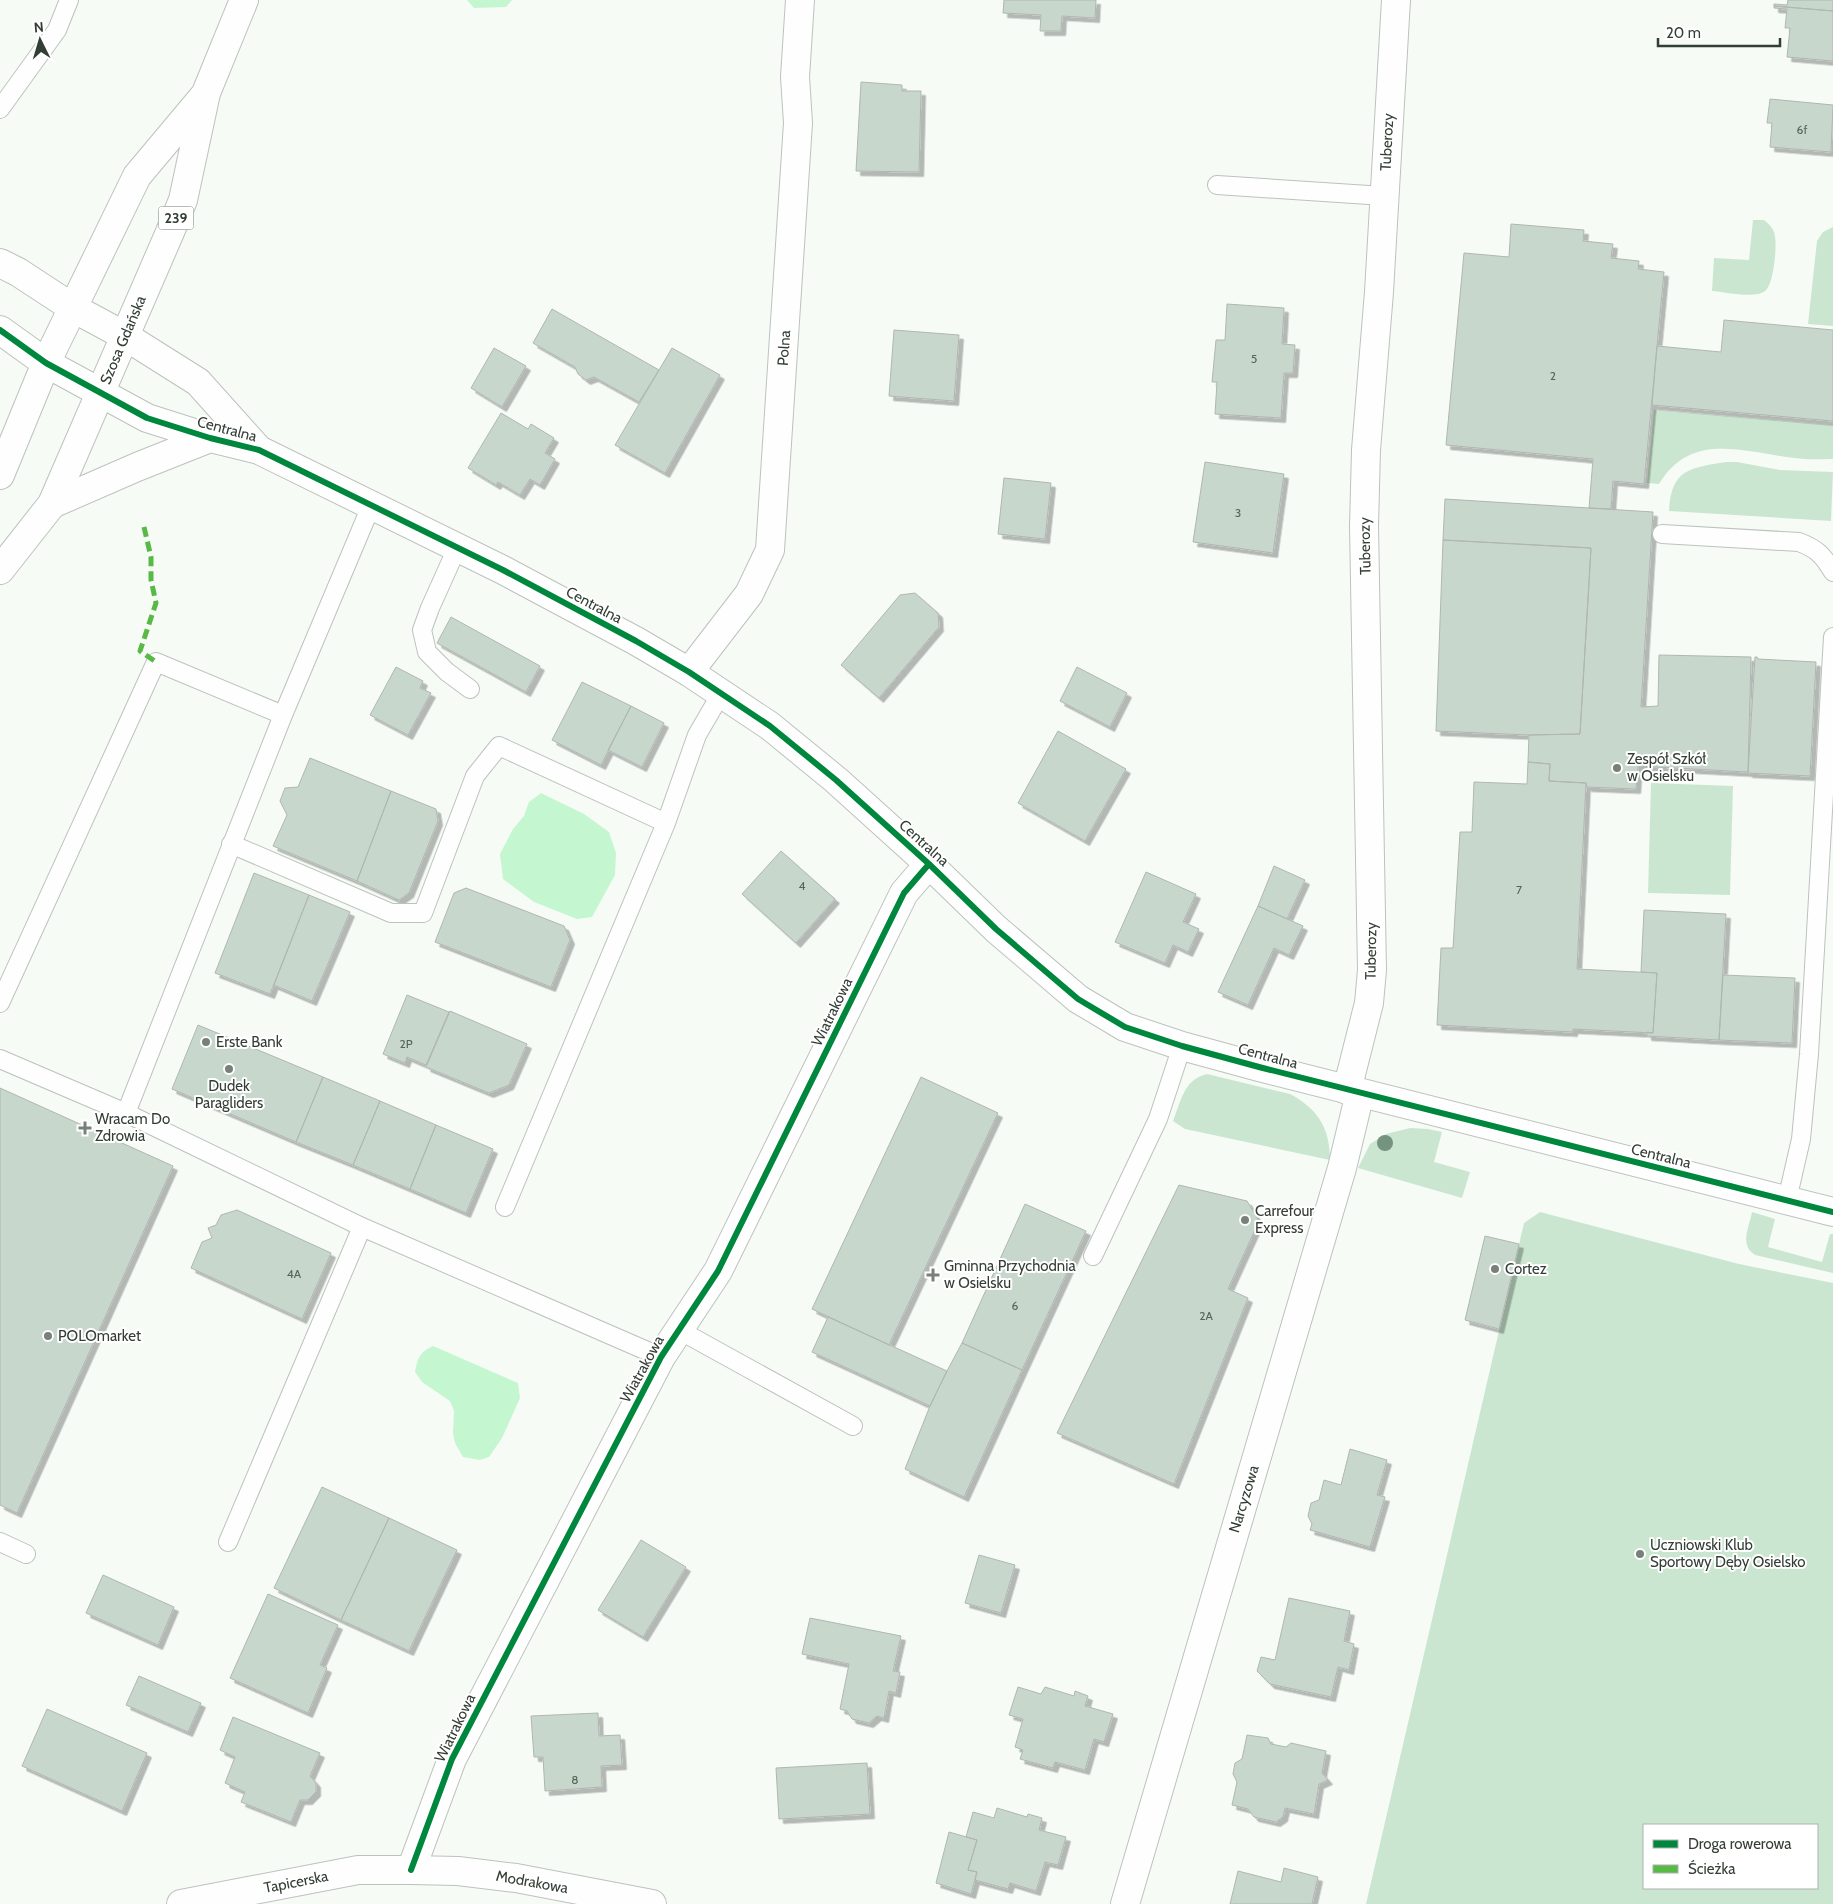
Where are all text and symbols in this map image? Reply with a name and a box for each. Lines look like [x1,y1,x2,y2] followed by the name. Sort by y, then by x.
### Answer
[15,15,65,65] north arrow
[1658,15,1780,47] scale bar
[33,18,45,36] text: N
[1666,24,1701,42] text: 20 m
[1376,112,1398,171] street label: Tuberozy
[1797,122,1807,137] house number: 6f
[158,207,194,230] road number: 239
[96,292,150,387] street label: Szosa Gdańska
[774,329,794,366] street label: Polna
[1251,351,1257,366] house number: 5
[1550,368,1556,383] house number: 2
[195,412,260,446] street label: Centralna
[1235,505,1241,520] house number: 3
[1355,517,1375,575] street label: Tuberozy
[563,583,626,628] street label: Centralna
[1627,750,1706,785] place label: Zespół Szkół w Osielsku
[1611,762,1623,774] marker: Zespół Szkół w Osielsku
[895,816,953,871] street label: Centralna
[799,878,806,893] house number: 4
[1516,882,1522,897] house number: 7
[1361,922,1381,980] street label: Tuberozy
[808,974,857,1049] street label: Wiatrakowa
[216,1033,283,1051] place label: Erste Bank
[200,1036,212,1048] marker: Erste Bank
[399,1036,413,1051] house number: 2P
[1236,1039,1301,1073] street label: Centralna
[223,1063,235,1075] marker: Dudek Paragliders
[195,1077,263,1112] place label: Dudek Paragliders
[95,1110,170,1145] place label: Wracam Do Zdrowia
[79,1122,91,1134] marker: Wracam Do Zdrowia
[1629,1140,1694,1172] street label: Centralna
[1255,1202,1314,1237] place label: Carrefour Express
[1239,1214,1251,1226] marker: Carrefour Express
[944,1257,1076,1292] place label: Gminna Przychodnia w Osielsku
[1505,1260,1547,1278] place label: Cortez
[1489,1263,1501,1275] marker: Cortez
[287,1266,302,1281] house number: 4A
[926,1268,940,1282] marker: Gminna Przychodnia w Osielsku
[1012,1298,1019,1313] house number: 6
[1199,1308,1213,1323] house number: 2A
[58,1327,141,1345] place label: POLOmarket
[42,1330,54,1342] marker: POLOmarket
[616,1332,668,1406] street label: Wiatrakowa
[1225,1462,1263,1535] street label: Narcyzowa
[1650,1536,1806,1571] place label: Uczniowski Klub Sportowy Dęby Osielsko
[1634,1548,1646,1560] marker: Uczniowski Klub Sportowy Dęby Osielsko
[431,1690,480,1765] street label: Wiatrakowa
[571,1772,579,1787] house number: 8
[1643,1824,1818,1889] legend
[1688,1835,1792,1853] text: Droga rowerowa
[1688,1859,1736,1878] text: Ścieżka
[262,1867,330,1897] street label: Tapicerska
[494,1867,570,1897] street label: Modrakowa

